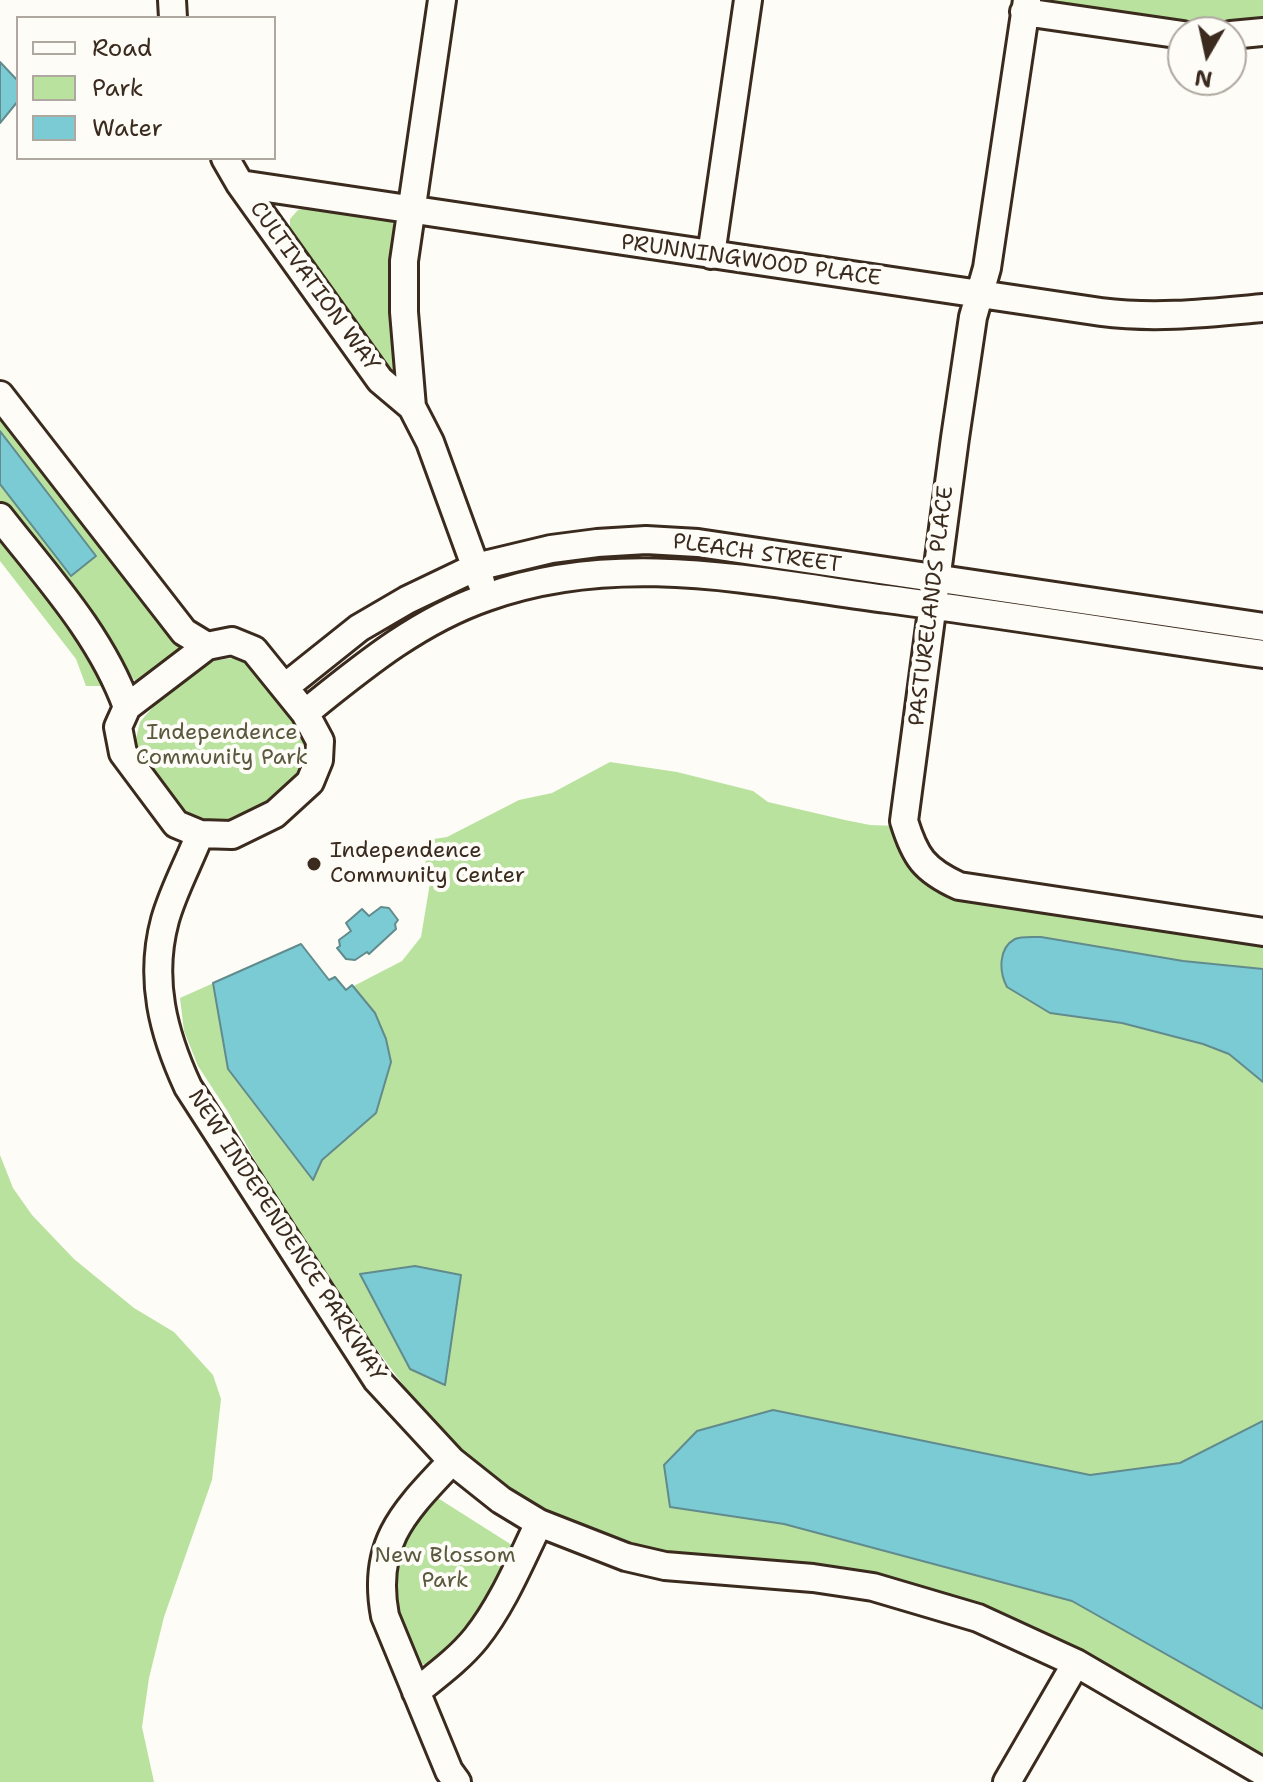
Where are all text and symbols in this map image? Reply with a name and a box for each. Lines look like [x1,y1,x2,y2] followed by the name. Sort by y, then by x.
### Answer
[16,16,276,160] legend
[1167,16,1247,96] north arrow
[92,32,152,64] text: Road
[1193,63,1214,94] text: N
[92,72,144,104] text: Park
[92,112,163,144] text: Water
[243,197,385,377] street label: CULTIVATION WAY
[619,230,883,292] street label: PRUNNINGWOOD PLACE
[904,484,960,728] street label: PASTURELANDS PLACE
[671,529,843,579] street label: PLEACH STREET
[136,720,308,772] park label: Independence Community Park
[330,838,525,890] place label: Independence Community Center
[305,855,323,873] marker: Independence Community Center
[181,1085,391,1387] street label: NEW INDEPENDENCE PARKWAY
[374,1543,516,1594] park label: New Blossom Park

